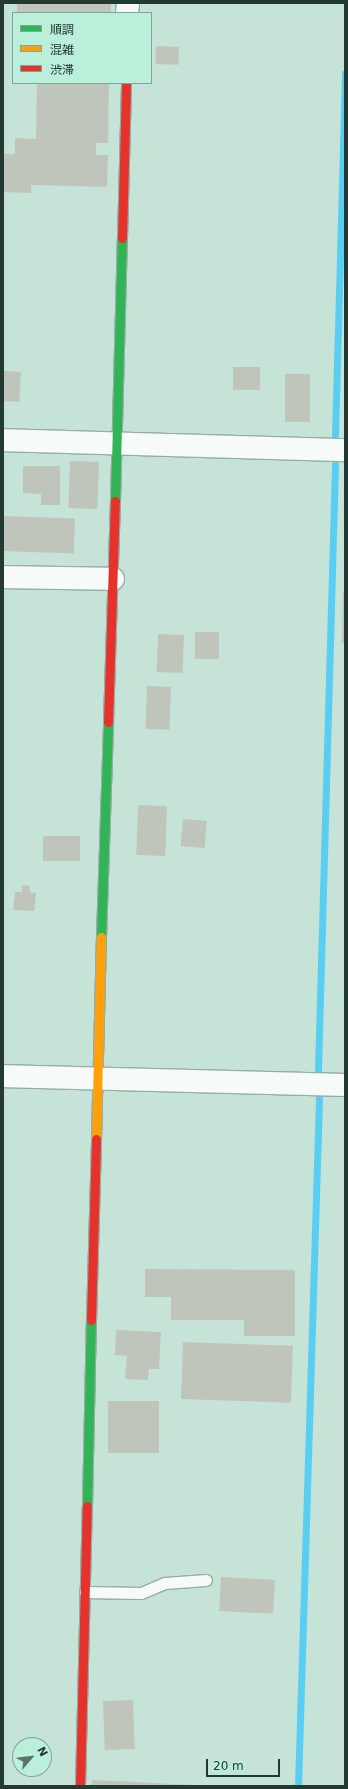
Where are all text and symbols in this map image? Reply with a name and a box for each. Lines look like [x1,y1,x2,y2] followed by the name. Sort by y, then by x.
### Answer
[12,12,152,84] legend
[50,23,74,37] text: 順調
[50,43,74,57] text: 混雑
[50,63,74,77] text: 渋滞
[12,1737,52,1777] north arrow
[34,1744,50,1759] text: N
[208,1751,282,1777] scale bar
[213,1759,244,1773] text: 20 m

